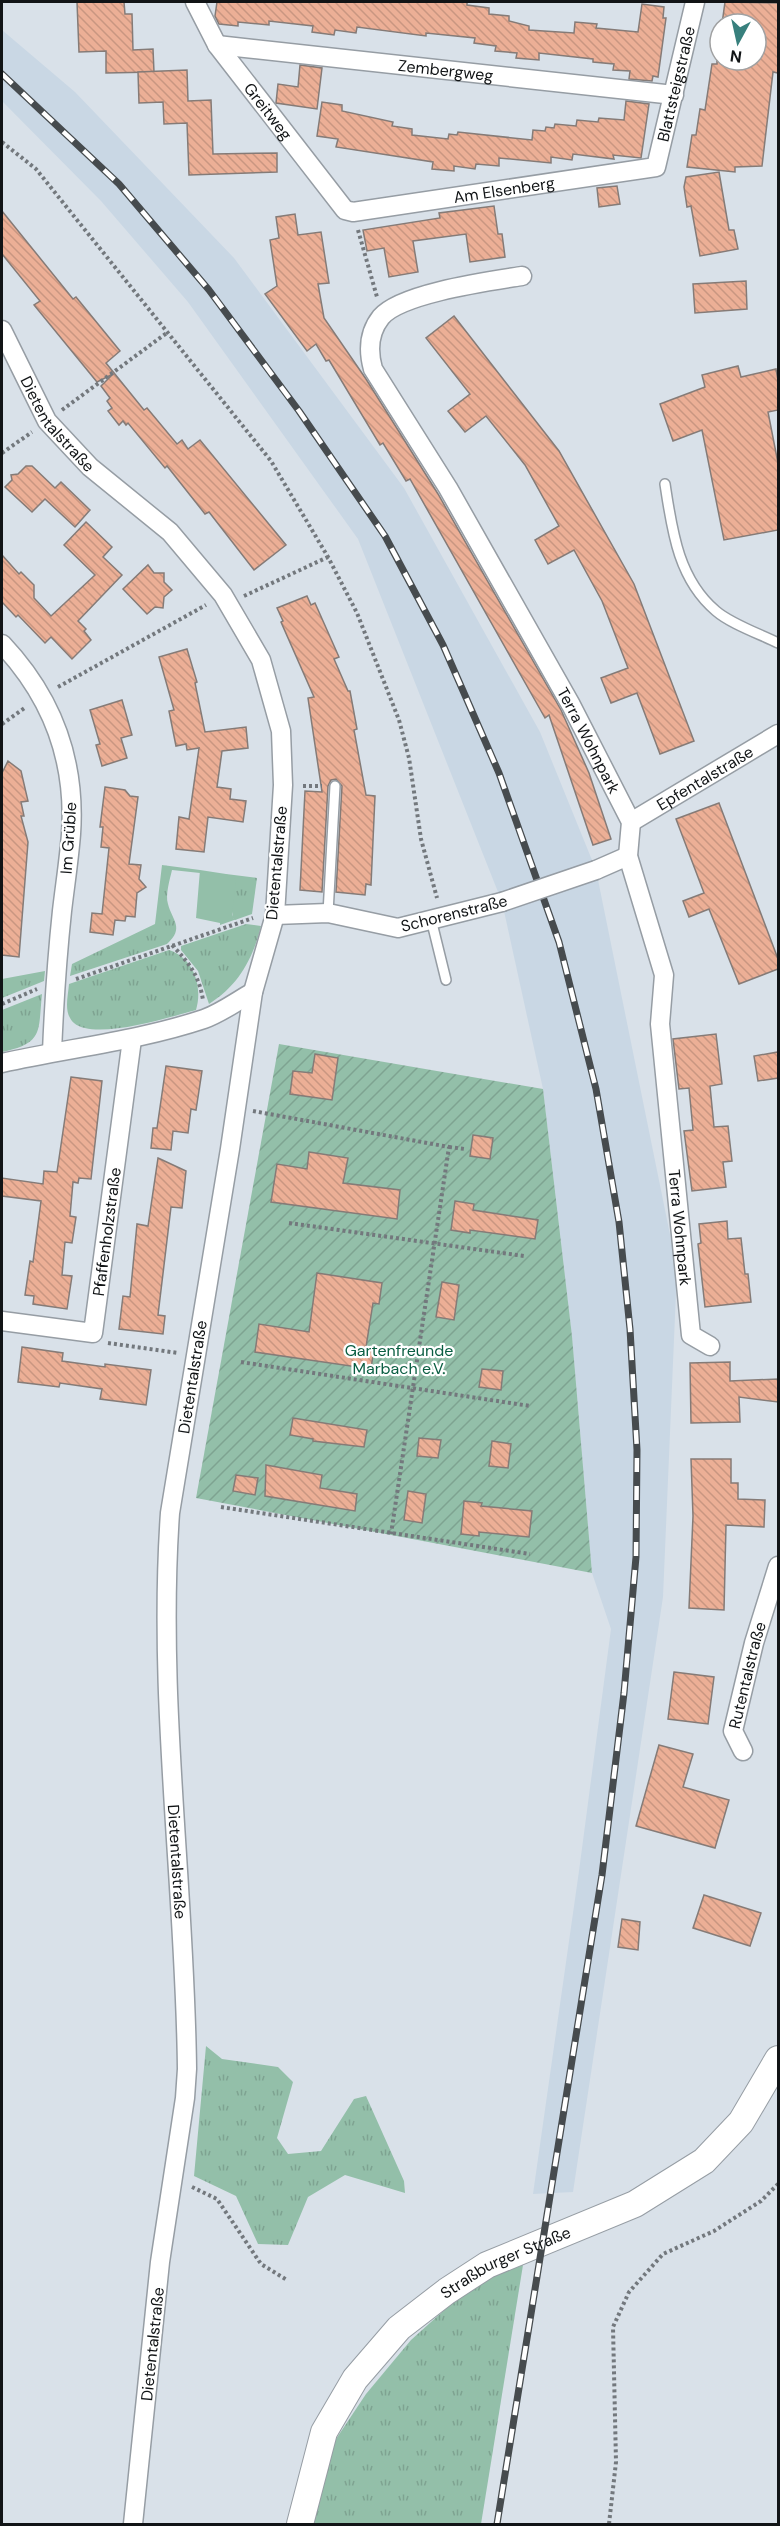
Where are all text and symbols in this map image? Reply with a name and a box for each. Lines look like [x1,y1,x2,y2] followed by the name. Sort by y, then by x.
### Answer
[708,12,768,72] north arrow
[652,24,700,144] street label: Blattsteigstraße
[729,45,743,68] text: N
[397,55,494,86] street label: Zembergweg
[239,79,297,144] street label: Greitweg
[452,172,556,208] street label: Am Elsenberg
[15,373,99,477] street label: Dietentalstraße
[552,684,625,797] street label: Terra Wohnpark
[653,741,757,815] street label: Epfentalstraße
[56,801,81,875] street label: Im Grüble
[261,805,292,921] street label: Dietentalstraße
[399,890,510,937] street label: Schorenstraße
[88,1166,126,1297] street label: Pfaffenholzstraße
[664,1168,696,1287] street label: Terra Wohnpark
[173,1319,212,1435] street label: Dietentalstraße
[345,1340,453,1379] park label: Gartenfreunde Marbach e.V.
[724,1619,771,1731] street label: Rutentalstraße
[163,1804,191,1920] street label: Dietentalstraße
[436,2222,574,2303] street label: Straßburger Straße
[136,2286,169,2402] street label: Dietentalstraße

